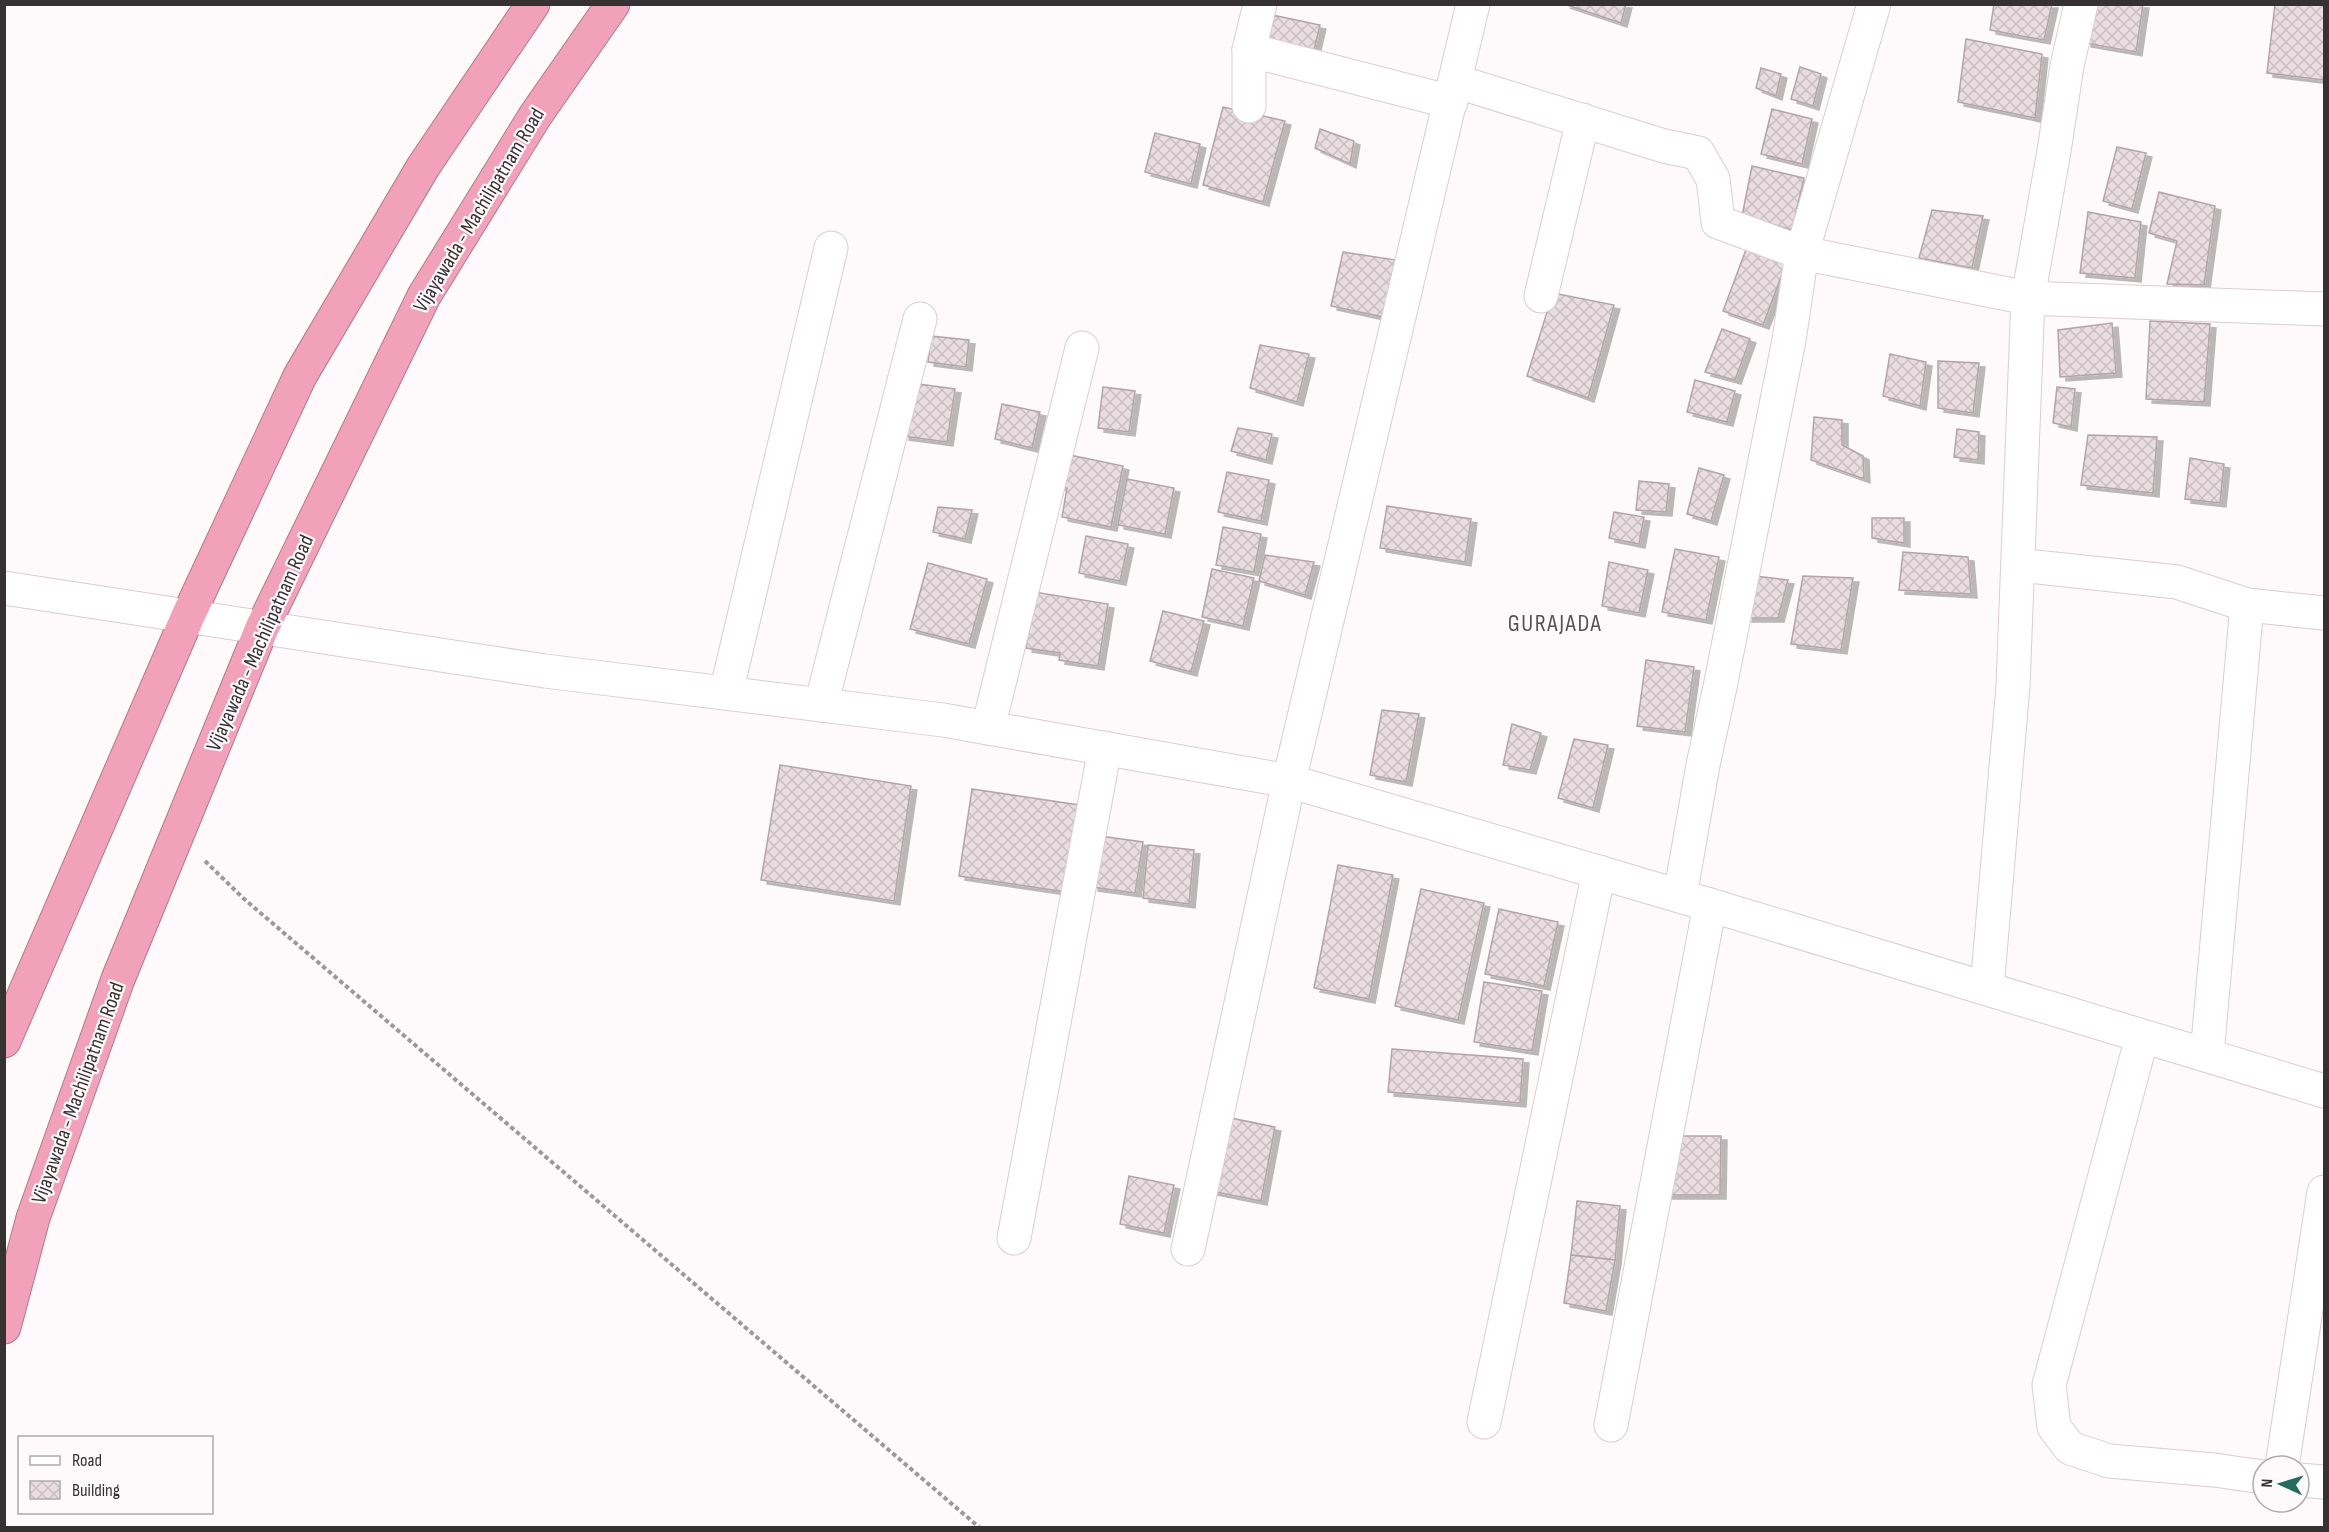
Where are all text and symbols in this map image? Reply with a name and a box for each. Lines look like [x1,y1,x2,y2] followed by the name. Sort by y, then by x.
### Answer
[408,103,550,317] street label: Vijayawada - Machilipatnam Road
[201,531,319,755] street label: Vijayawada - Machilipatnam Road
[1508,609,1602,638] district label: GURAJADA
[26,979,130,1207] street label: Vijayawada - Machilipatnam Road
[18,1436,213,1514] legend
[72,1450,102,1471] text: Road
[2251,1454,2311,1514] north arrow
[2258,1478,2277,1488] text: N
[72,1480,120,1501] text: Building

